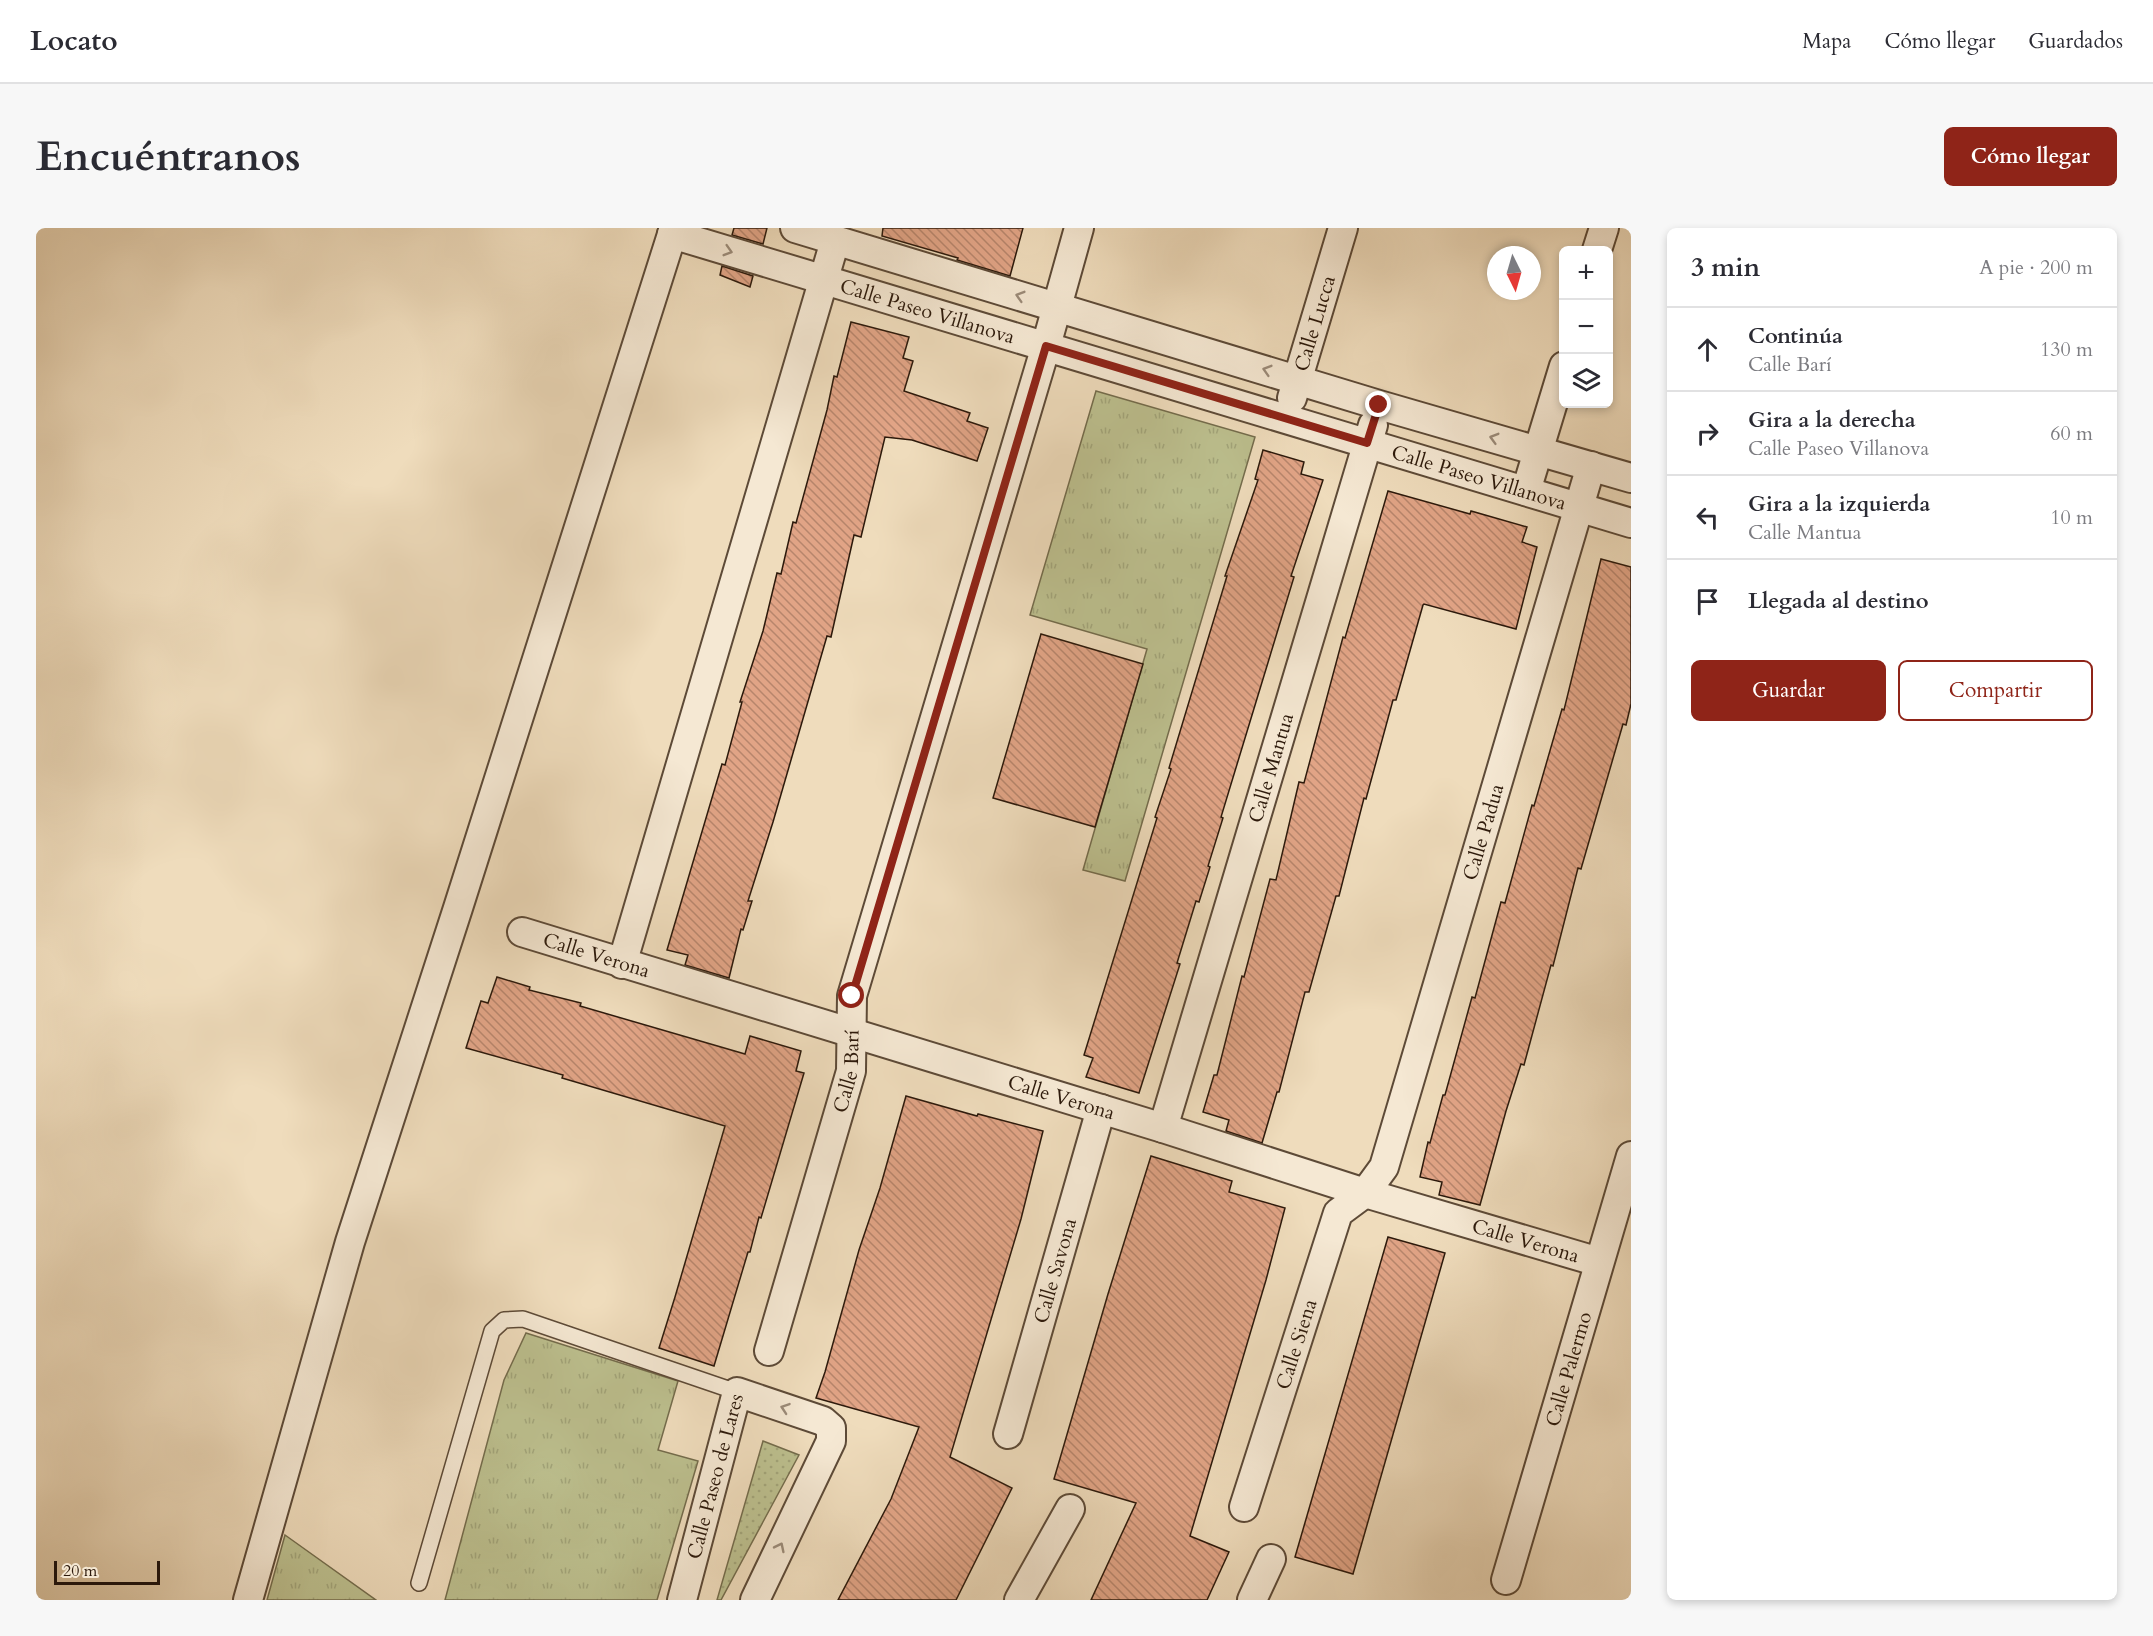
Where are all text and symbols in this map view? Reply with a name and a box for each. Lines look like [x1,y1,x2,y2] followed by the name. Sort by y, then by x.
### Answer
[30,22,118,60] text: Locato
[1802,27,1851,56] text: Mapa
[1884,27,1995,56] text: Cómo llegar
[2028,27,2123,56] text: Guardados
[1944,127,2117,186] button: Cómo llegar
[36,128,301,185] text: Encuéntranos
[722,244,733,256] one-way arrow
[1487,246,1541,300] north arrow
[1559,246,1613,408] map controls
[1559,246,1613,300] button: +
[1691,250,1760,285] text: 3 min
[1979,254,2093,281] text: A pie · 200 m
[837,272,1018,351] street label: Calle Paseo Villanova
[1288,272,1342,375] street label: Calle Lucca
[1015,291,1026,303] one-way arrow
[1559,300,1613,354] button: −
[1748,321,1843,351] text: Continúa
[1691,333,1724,366] icon: ahead
[2040,336,2093,363] text: 130 m
[1748,351,1832,378] text: Calle Barí
[1559,354,1613,408] button: layers
[1262,365,1273,377] one-way arrow
[1365,391,1391,417] route end
[1748,405,1916,435] text: Gira a la derecha
[1691,417,1724,450] icon: right
[2050,420,2093,447] text: 60 m
[1490,433,1500,445] one-way arrow
[1748,435,1929,462] text: Calle Paseo Villanova
[1388,439,1570,517] street label: Calle Paseo Villanova
[1748,489,1931,519] text: Gira a la izquierda
[1691,501,1724,534] icon: left
[2050,504,2093,531] text: 10 m
[1748,519,1861,546] text: Calle Mantua
[1691,585,1724,618] icon: arrive
[1748,586,1929,616] text: Llegada al destino
[1691,660,1886,721] button: Guardar
[1898,660,2093,721] button: Compartir
[1242,709,1300,826] street label: Calle Mantua
[1456,780,1511,883] street label: Calle Padua
[540,926,654,984] street label: Calle Verona
[838,982,864,1008] route start
[827,1029,866,1116] street label: Calle Barí
[1004,1068,1118,1127] street label: Calle Verona
[1469,1212,1583,1270] street label: Calle Verona
[1027,1215,1083,1326] street label: Calle Savona
[1269,1295,1324,1393] street label: Calle Siena
[1539,1308,1598,1430] street label: Calle Palermo
[680,1391,750,1562] street label: Calle Paseo de Lares
[780,1403,791,1415] one-way arrow
[773,1543,785,1554] one-way arrow
[54,1558,160,1586] scale bar
[63,1560,97,1582] text: 20 m

